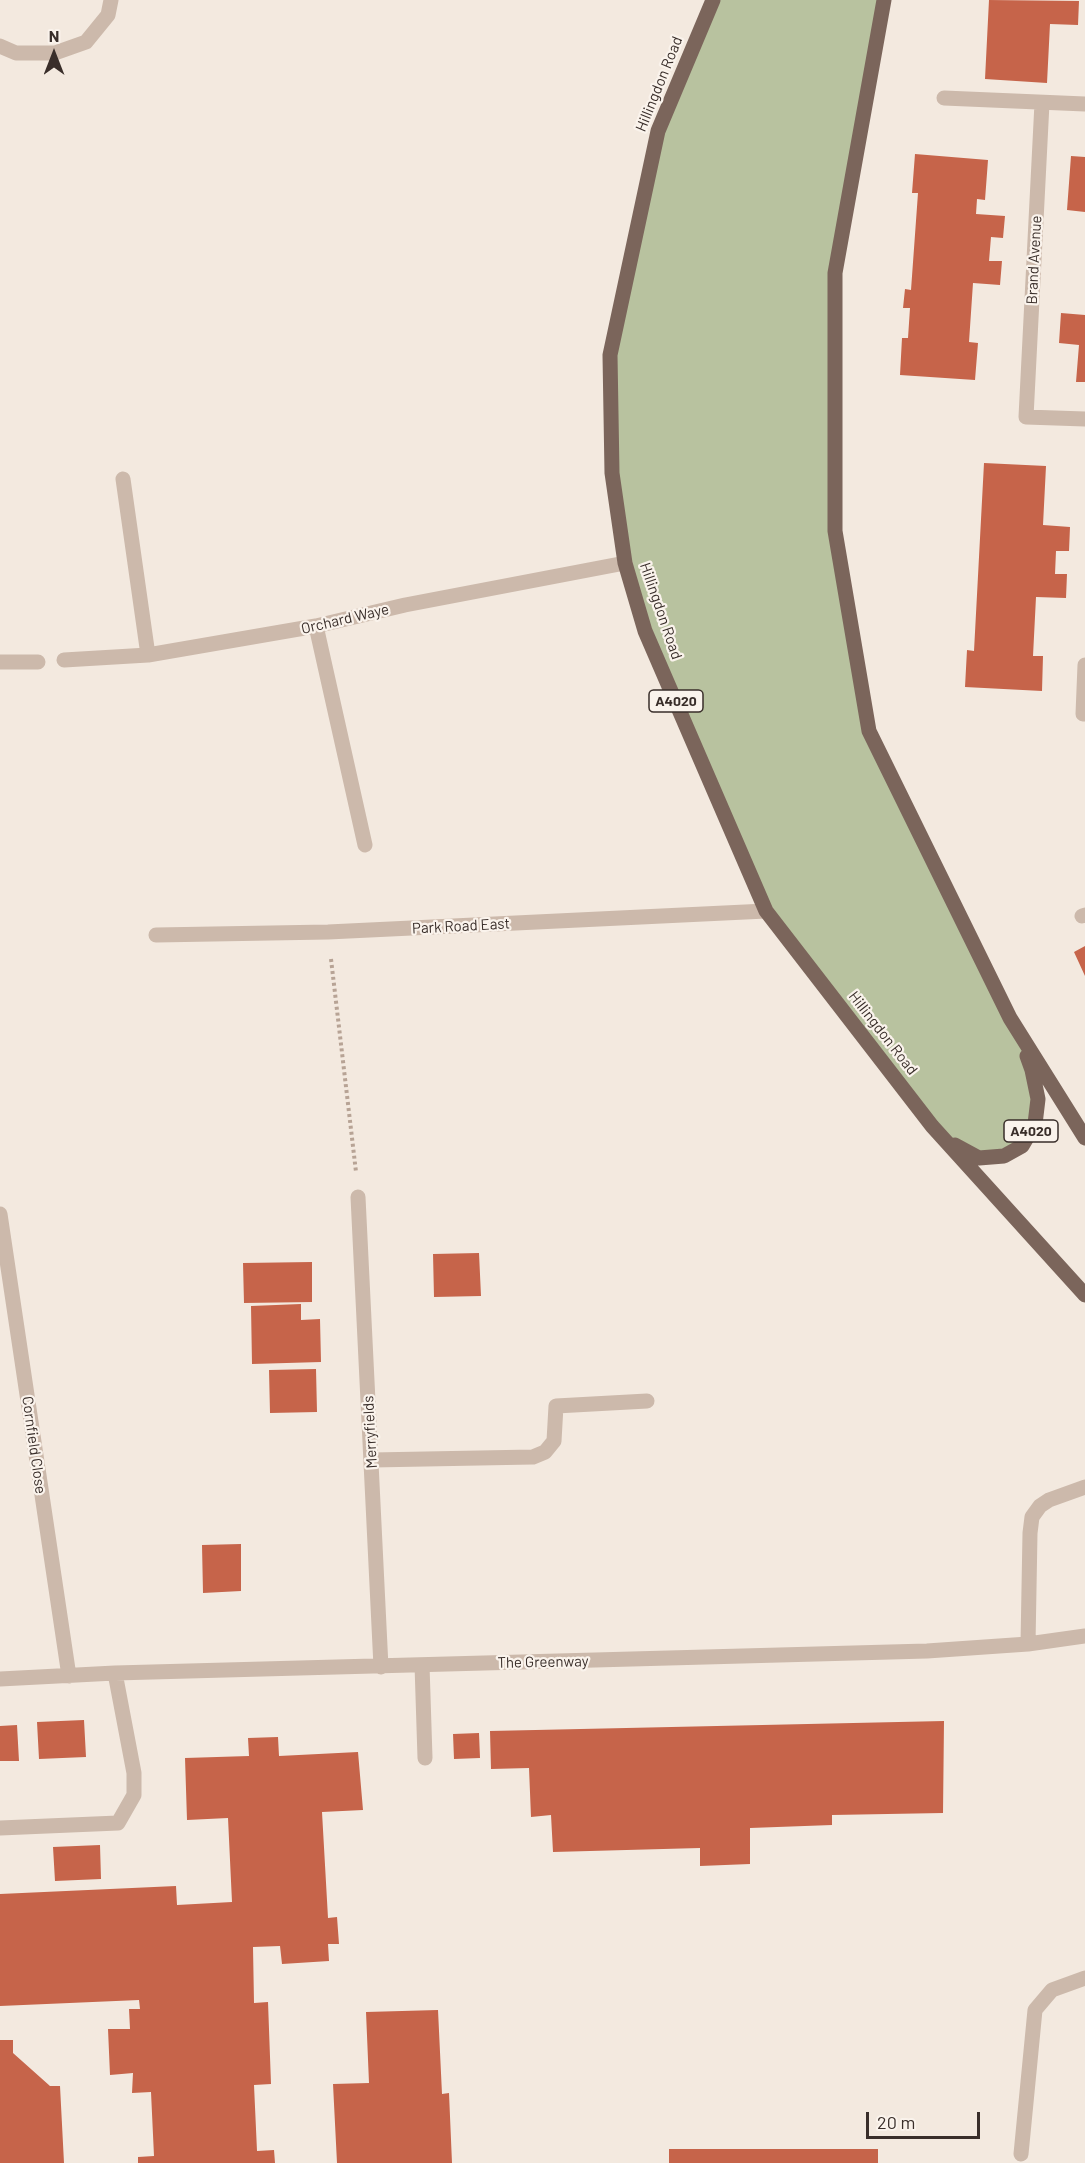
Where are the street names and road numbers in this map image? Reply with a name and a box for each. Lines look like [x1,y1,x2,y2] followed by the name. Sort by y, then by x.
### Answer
[632,34,686,134] street label: Hillingdon Road
[1023,215,1045,305] street label: Brand Avenue
[636,560,686,662] street label: Hillingdon Road
[299,600,391,638] street label: Orchard Waye
[649,690,703,712] road number: A4020
[412,914,510,938] street label: Park Road East
[845,988,921,1078] street label: Hillingdon Road
[1004,1120,1058,1142] road number: A4020
[18,1395,50,1495] street label: Cornfield Close
[359,1395,381,1469] street label: Merryfields
[497,1652,589,1672] street label: The Greenway

